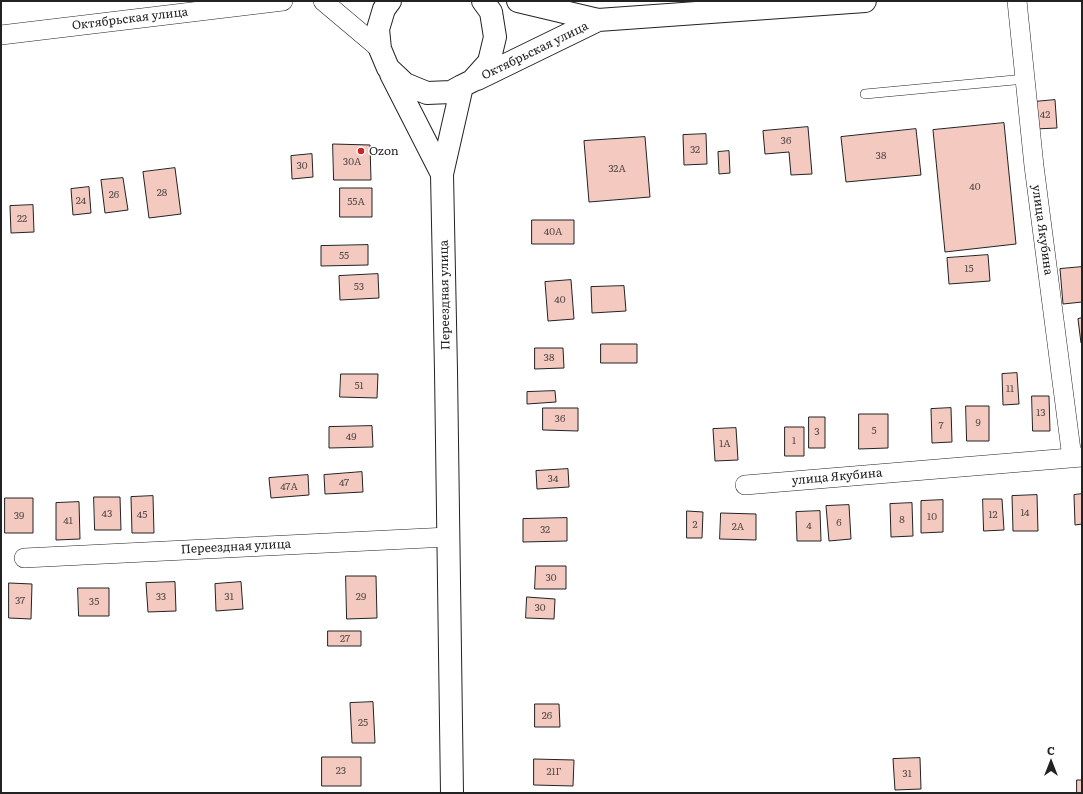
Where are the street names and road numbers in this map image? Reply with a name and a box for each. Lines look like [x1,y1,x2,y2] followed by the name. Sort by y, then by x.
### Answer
[71,5,189,33] street label: Октябрьская улица
[479,19,591,83] street label: Октябрьская улица
[1029,184,1055,276] street label: улица Якубина
[437,240,453,350] street label: Переездная улица
[791,466,883,488] street label: улица Якубина
[181,537,291,557] street label: Переездная улица

